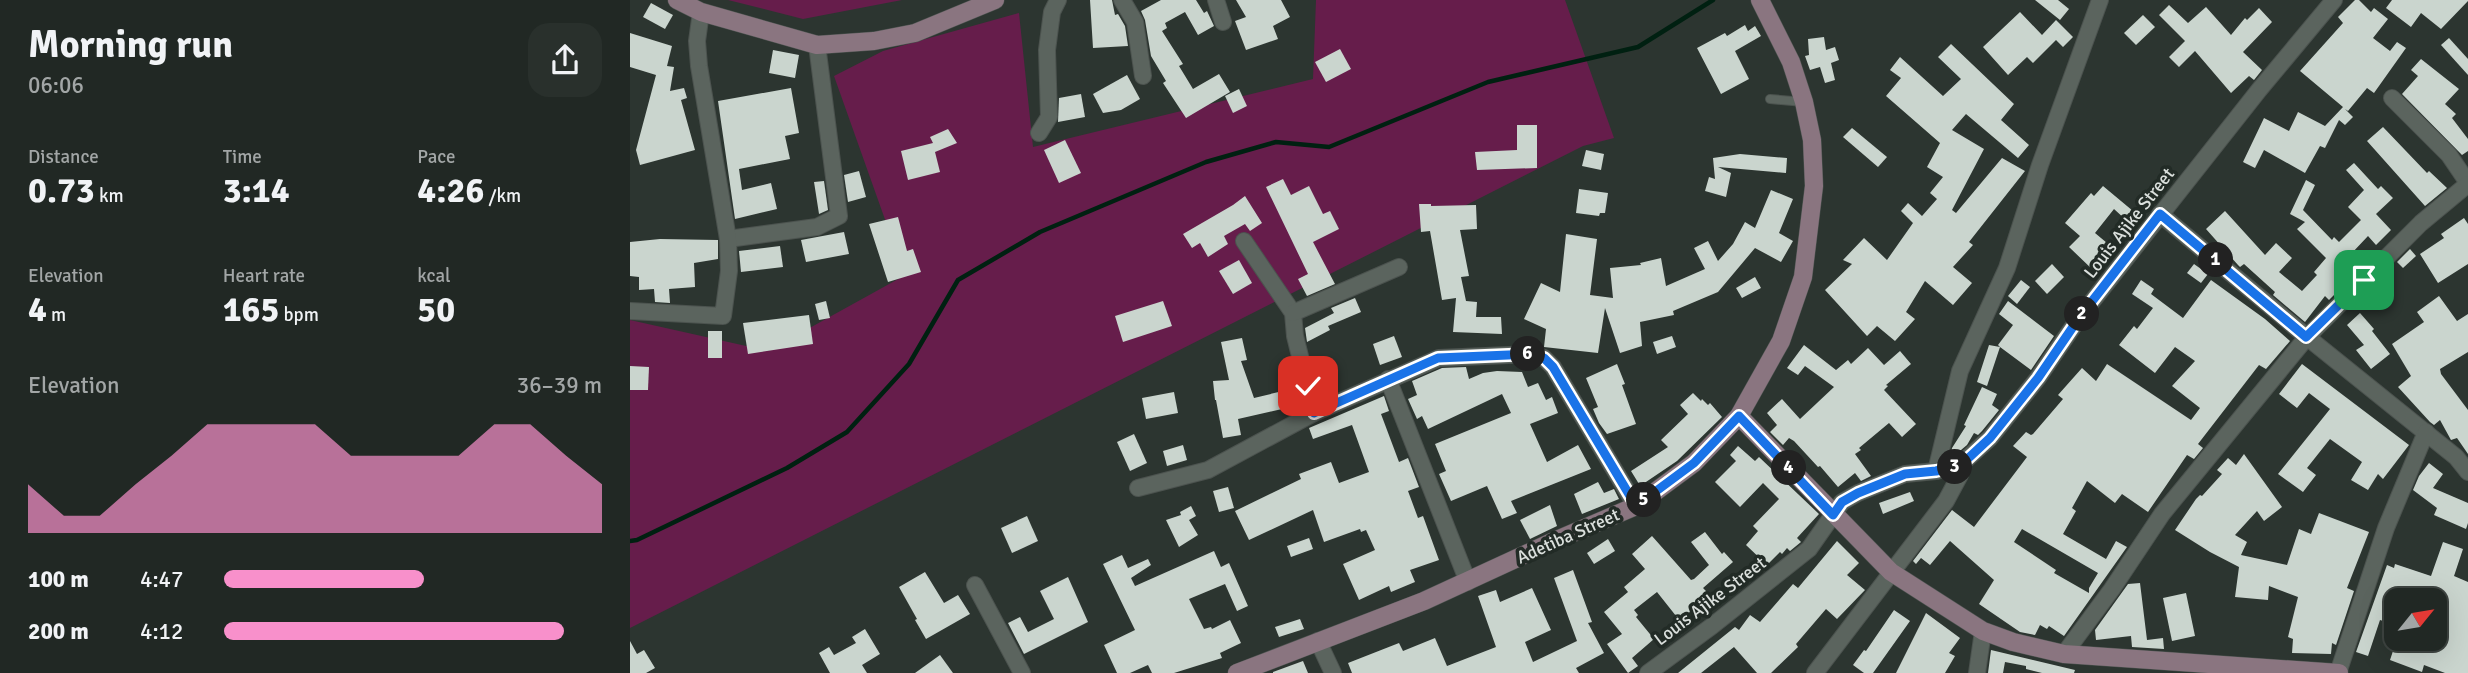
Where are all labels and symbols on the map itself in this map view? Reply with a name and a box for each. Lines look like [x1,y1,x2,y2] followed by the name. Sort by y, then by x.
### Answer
[2079,163,2179,283] street label: Louis Ajike Street
[2198,243,2234,278] pin: 1
[2334,250,2394,310] pin
[2064,296,2100,332] pin: 2
[1510,336,1546,372] pin: 6
[1278,356,1338,416] pin
[1938,449,1972,484] pin: 3
[1772,450,1806,486] pin: 4
[1626,482,1662,518] pin: 5
[1513,504,1623,568] street label: Adetiba Street
[1650,552,1770,650] street label: Louis Ajike Street
[2384,588,2446,651] north arrow

